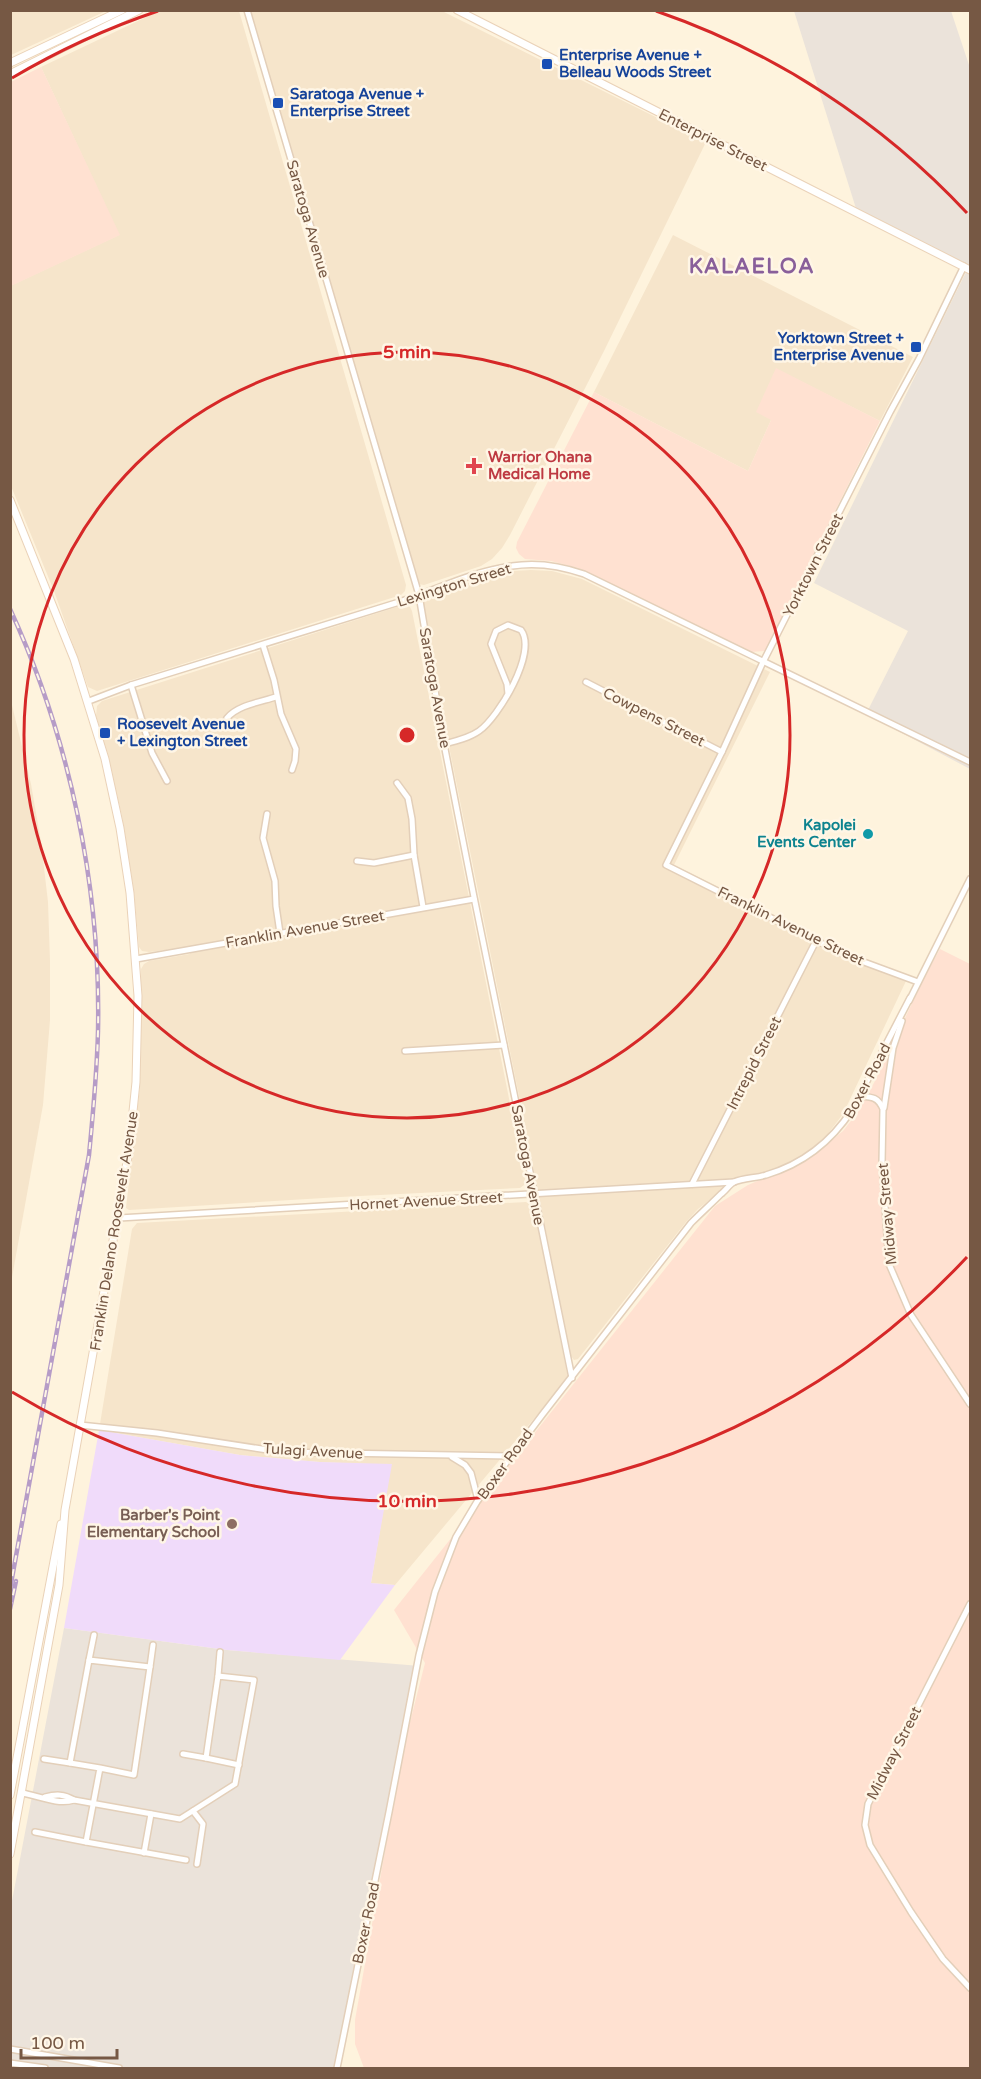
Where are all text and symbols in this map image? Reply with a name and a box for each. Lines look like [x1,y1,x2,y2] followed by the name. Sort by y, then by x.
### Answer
[559,46,712,81] place label: Enterprise Avenue + Belleau Woods Street
[540,57,554,71] marker: Enterprise Avenue + Belleau Woods Street
[290,85,425,121] place label: Saratoga Avenue + Enterprise Street
[271,96,285,110] marker: Saratoga Avenue + Enterprise Street
[656,105,771,175] street label: Enterprise Street
[283,158,333,280] street label: Saratoga Avenue
[689,254,815,279] district label: KALAELOA
[773,329,905,365] place label: Yorktown Street + Enterprise Avenue
[909,340,923,354] marker: Yorktown Street + Enterprise Avenue
[383,341,431,363] text: 5 min
[488,448,592,483] place label: Warrior Ohana Medical Home
[465,457,483,475] marker: Warrior Ohana Medical Home
[779,510,847,620] street label: Yorktown Street
[395,559,513,611] street label: Lexington Street
[416,626,454,750] street label: Saratoga Avenue
[600,684,708,751] street label: Cowpens Street
[117,715,248,751] place label: Roosevelt Avenue + Lexington Street
[397,725,417,745] centre of rings
[98,726,112,740] marker: Roosevelt Avenue + Lexington Street
[757,816,856,851] place label: Kapolei Events Center
[861,827,875,841] marker: Kapolei Events Center
[715,883,868,970] street label: Franklin Avenue Street
[224,906,386,952] street label: Franklin Avenue Street
[723,1013,785,1113] street label: Intrepid Street
[840,1040,894,1122] street label: Boxer Road
[508,1103,548,1227] street label: Saratoga Avenue
[86,1110,142,1352] street label: Franklin Delano Roosevelt Avenue
[874,1162,900,1266] street label: Midway Street
[349,1188,503,1214] street label: Hornet Avenue Street
[473,1425,537,1503] street label: Boxer Road
[262,1439,364,1463] street label: Tulagi Avenue
[377,1490,437,1512] text: 10 min
[87,1506,220,1542] place label: Barber's Point Elementary School
[225,1517,239,1531] marker: Barber's Point Elementary School
[863,1703,925,1803] street label: Midway Street
[349,1881,383,1965] street label: Boxer Road
[21,2022,117,2060] scale bar
[30,2032,85,2054] text: 100 m

